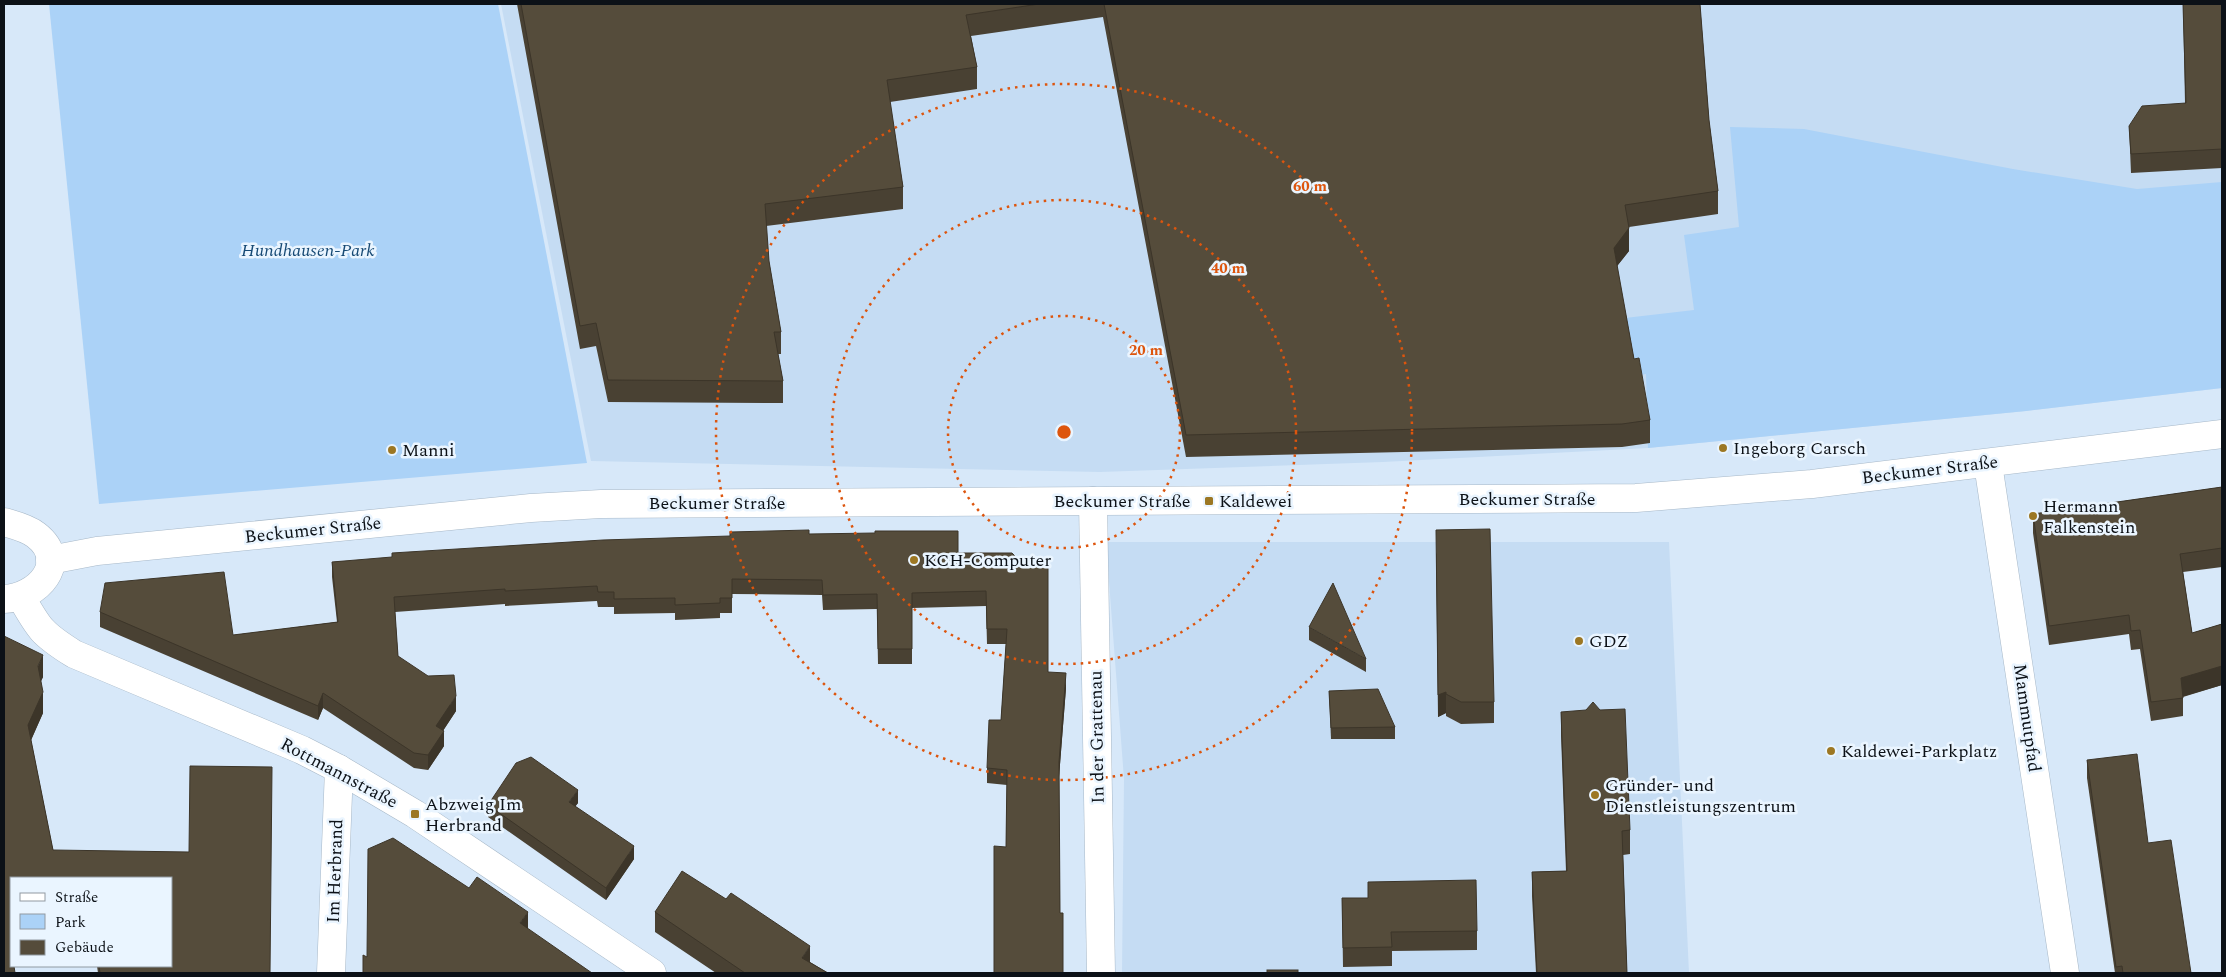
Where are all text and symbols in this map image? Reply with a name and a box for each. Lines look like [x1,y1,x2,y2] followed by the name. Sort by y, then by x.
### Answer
[1293,175,1328,198] text: 60 m
[241,237,375,264] park label: Hundhausen-Park
[1211,257,1246,280] text: 40 m
[1129,339,1164,362] text: 20 m
[1055,423,1073,441] centre of rings
[1733,435,1866,462] place label: Ingeborg Carsch
[402,437,455,464] place label: Manni
[1717,442,1729,454] marker: Ingeborg Carsch
[386,444,398,456] marker: Manni
[1860,448,2000,492] street label: Beckumer Straße
[1458,486,1596,513] street label: Beckumer Straße
[1053,488,1191,515] street label: Beckumer Straße
[1219,488,1292,515] place label: Kaldewei
[648,490,786,517] street label: Beckumer Straße
[2043,493,2135,541] place label: Hermann Falkenstein
[1203,495,1215,507] marker: Kaldewei
[243,509,383,551] street label: Beckumer Straße
[2027,510,2039,522] marker: Hermann Falkenstein
[924,547,1051,574] place label: KCH-Computer
[908,554,920,566] marker: KCH-Computer
[1589,628,1628,655] place label: GDZ
[1573,635,1585,647] marker: GDZ
[2006,662,2048,774] street label: Mammutpfad
[1082,670,1112,804] street label: In der Grattenau
[275,731,403,815] street label: Rottmannstraße
[1841,738,1997,765] place label: Kaldewei-Parkplatz
[1825,745,1837,757] marker: Kaldewei-Parkplatz
[1605,772,1796,820] place label: Gründer- und Dienstleistungszentrum
[1589,789,1601,801] marker: Gründer- und Dienstleistungszentrum
[425,791,521,839] place label: Abzweig Im Herbrand
[409,808,421,820] marker: Abzweig Im Herbrand
[320,818,350,924] street label: Im Herbrand
[10,877,172,967] legend
[55,886,98,909] text: Straße
[55,911,86,934] text: Park
[55,936,114,959] text: Gebäude

